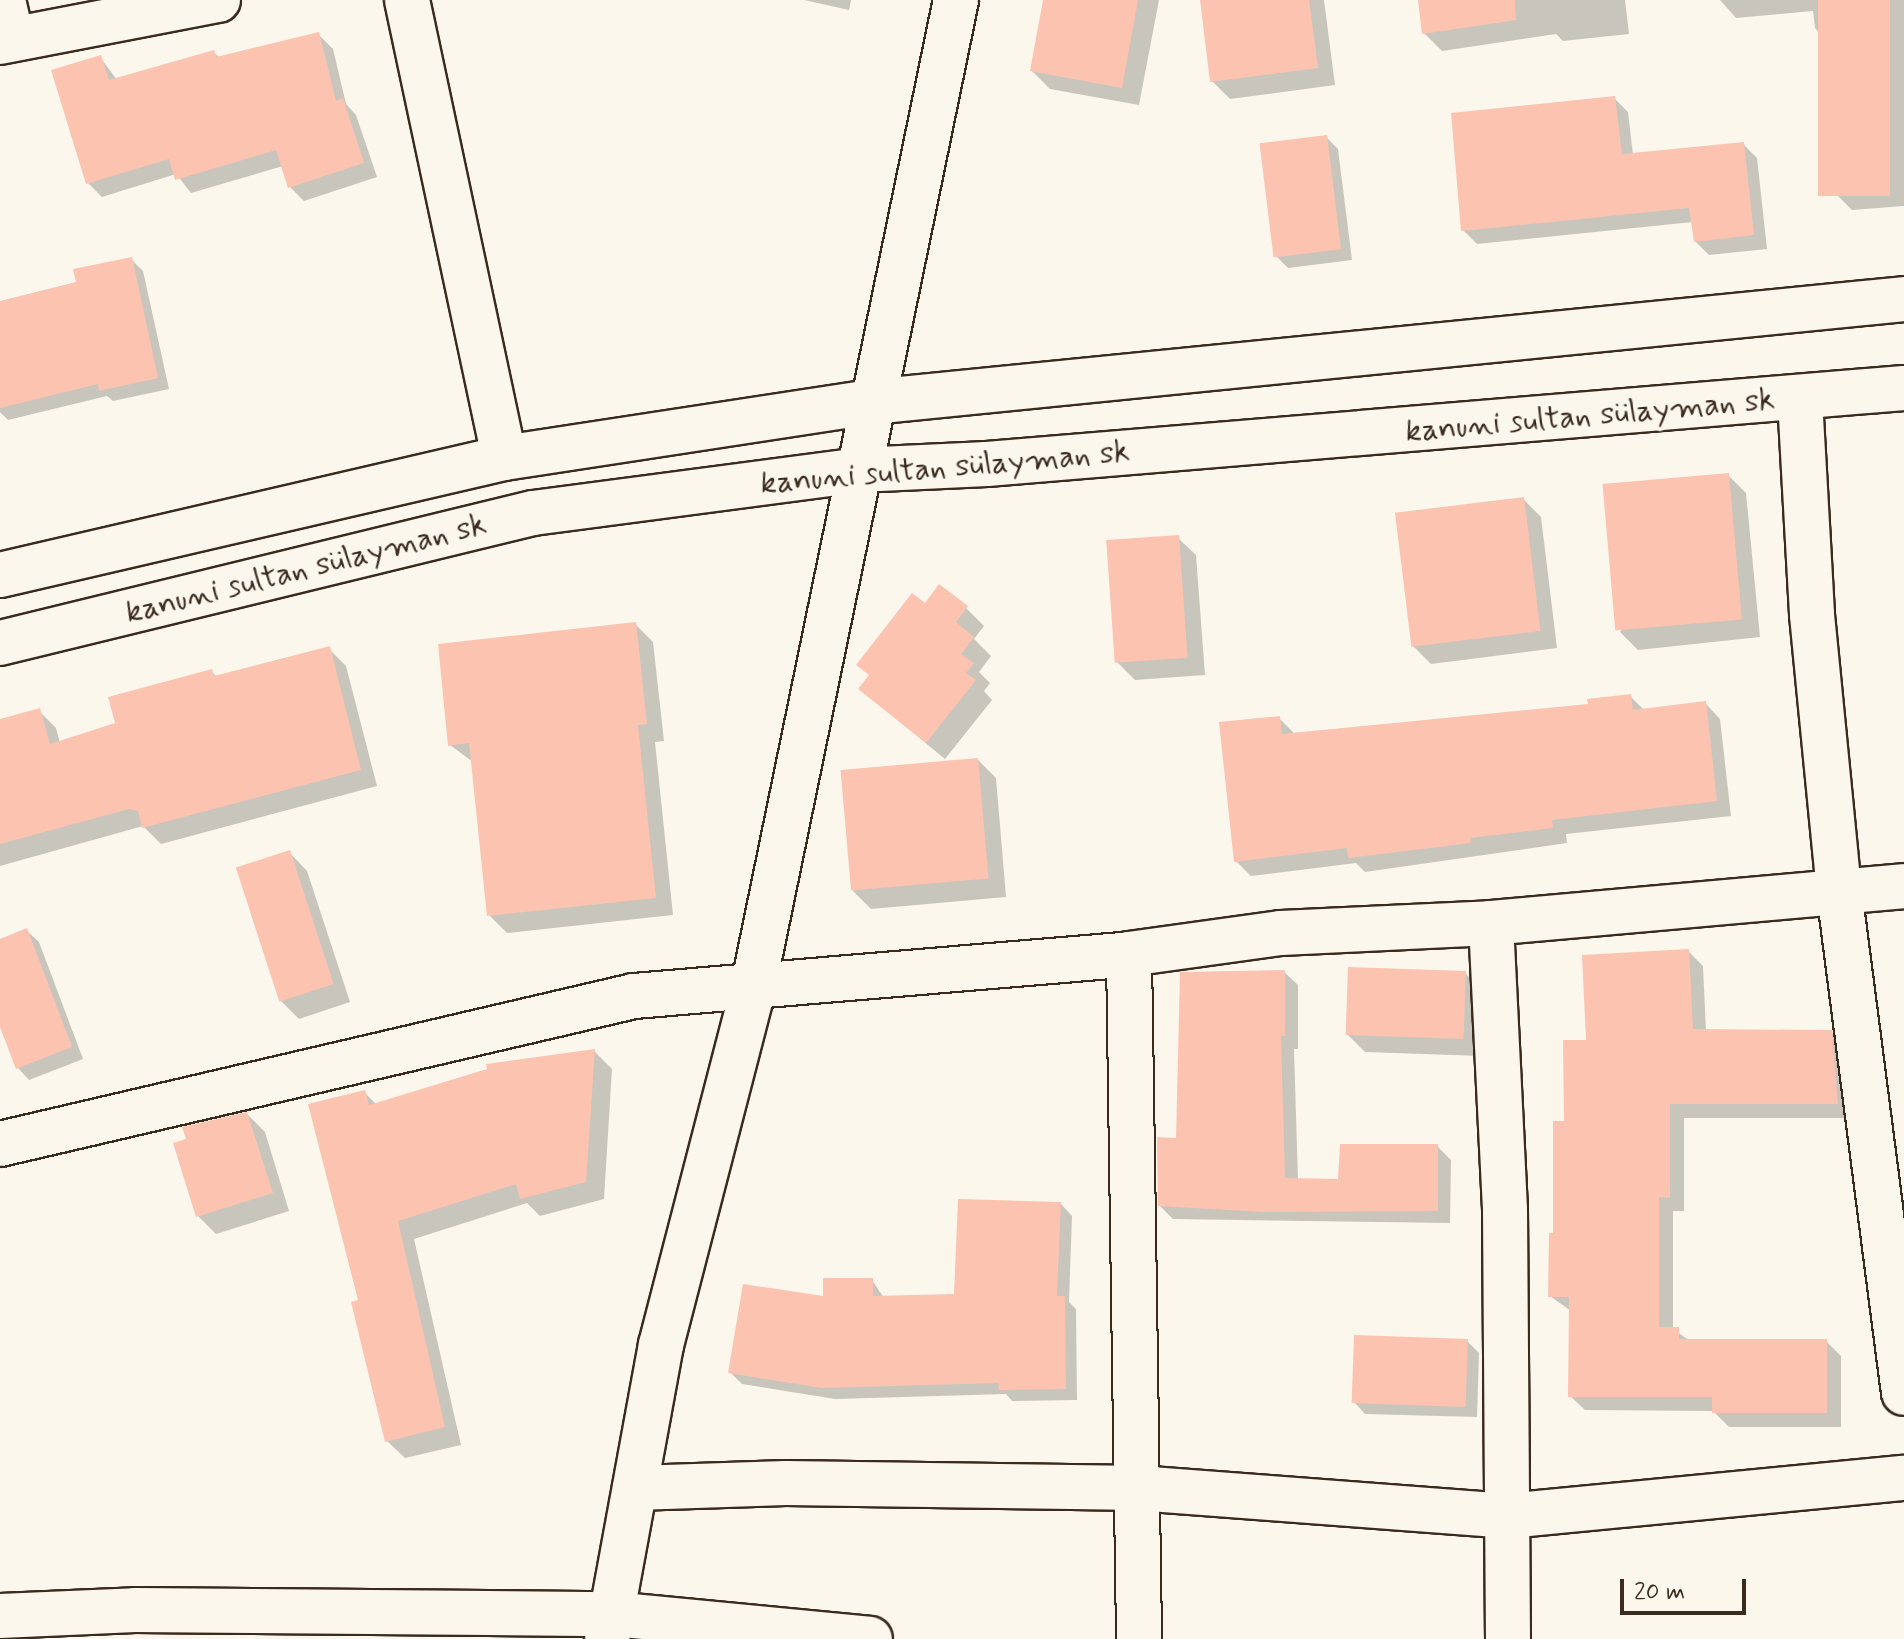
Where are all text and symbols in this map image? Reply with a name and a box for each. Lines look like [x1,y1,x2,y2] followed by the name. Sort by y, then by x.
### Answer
[1404,381,1776,451] street label: kanuni sultan sülayman sk
[759,433,1131,503] street label: kanuni sultan sülayman sk
[121,505,491,633] street label: kanuni sultan sülayman sk
[1624,1563,1750,1613] scale bar
[1634,1577,1685,1608] text: 20 m

